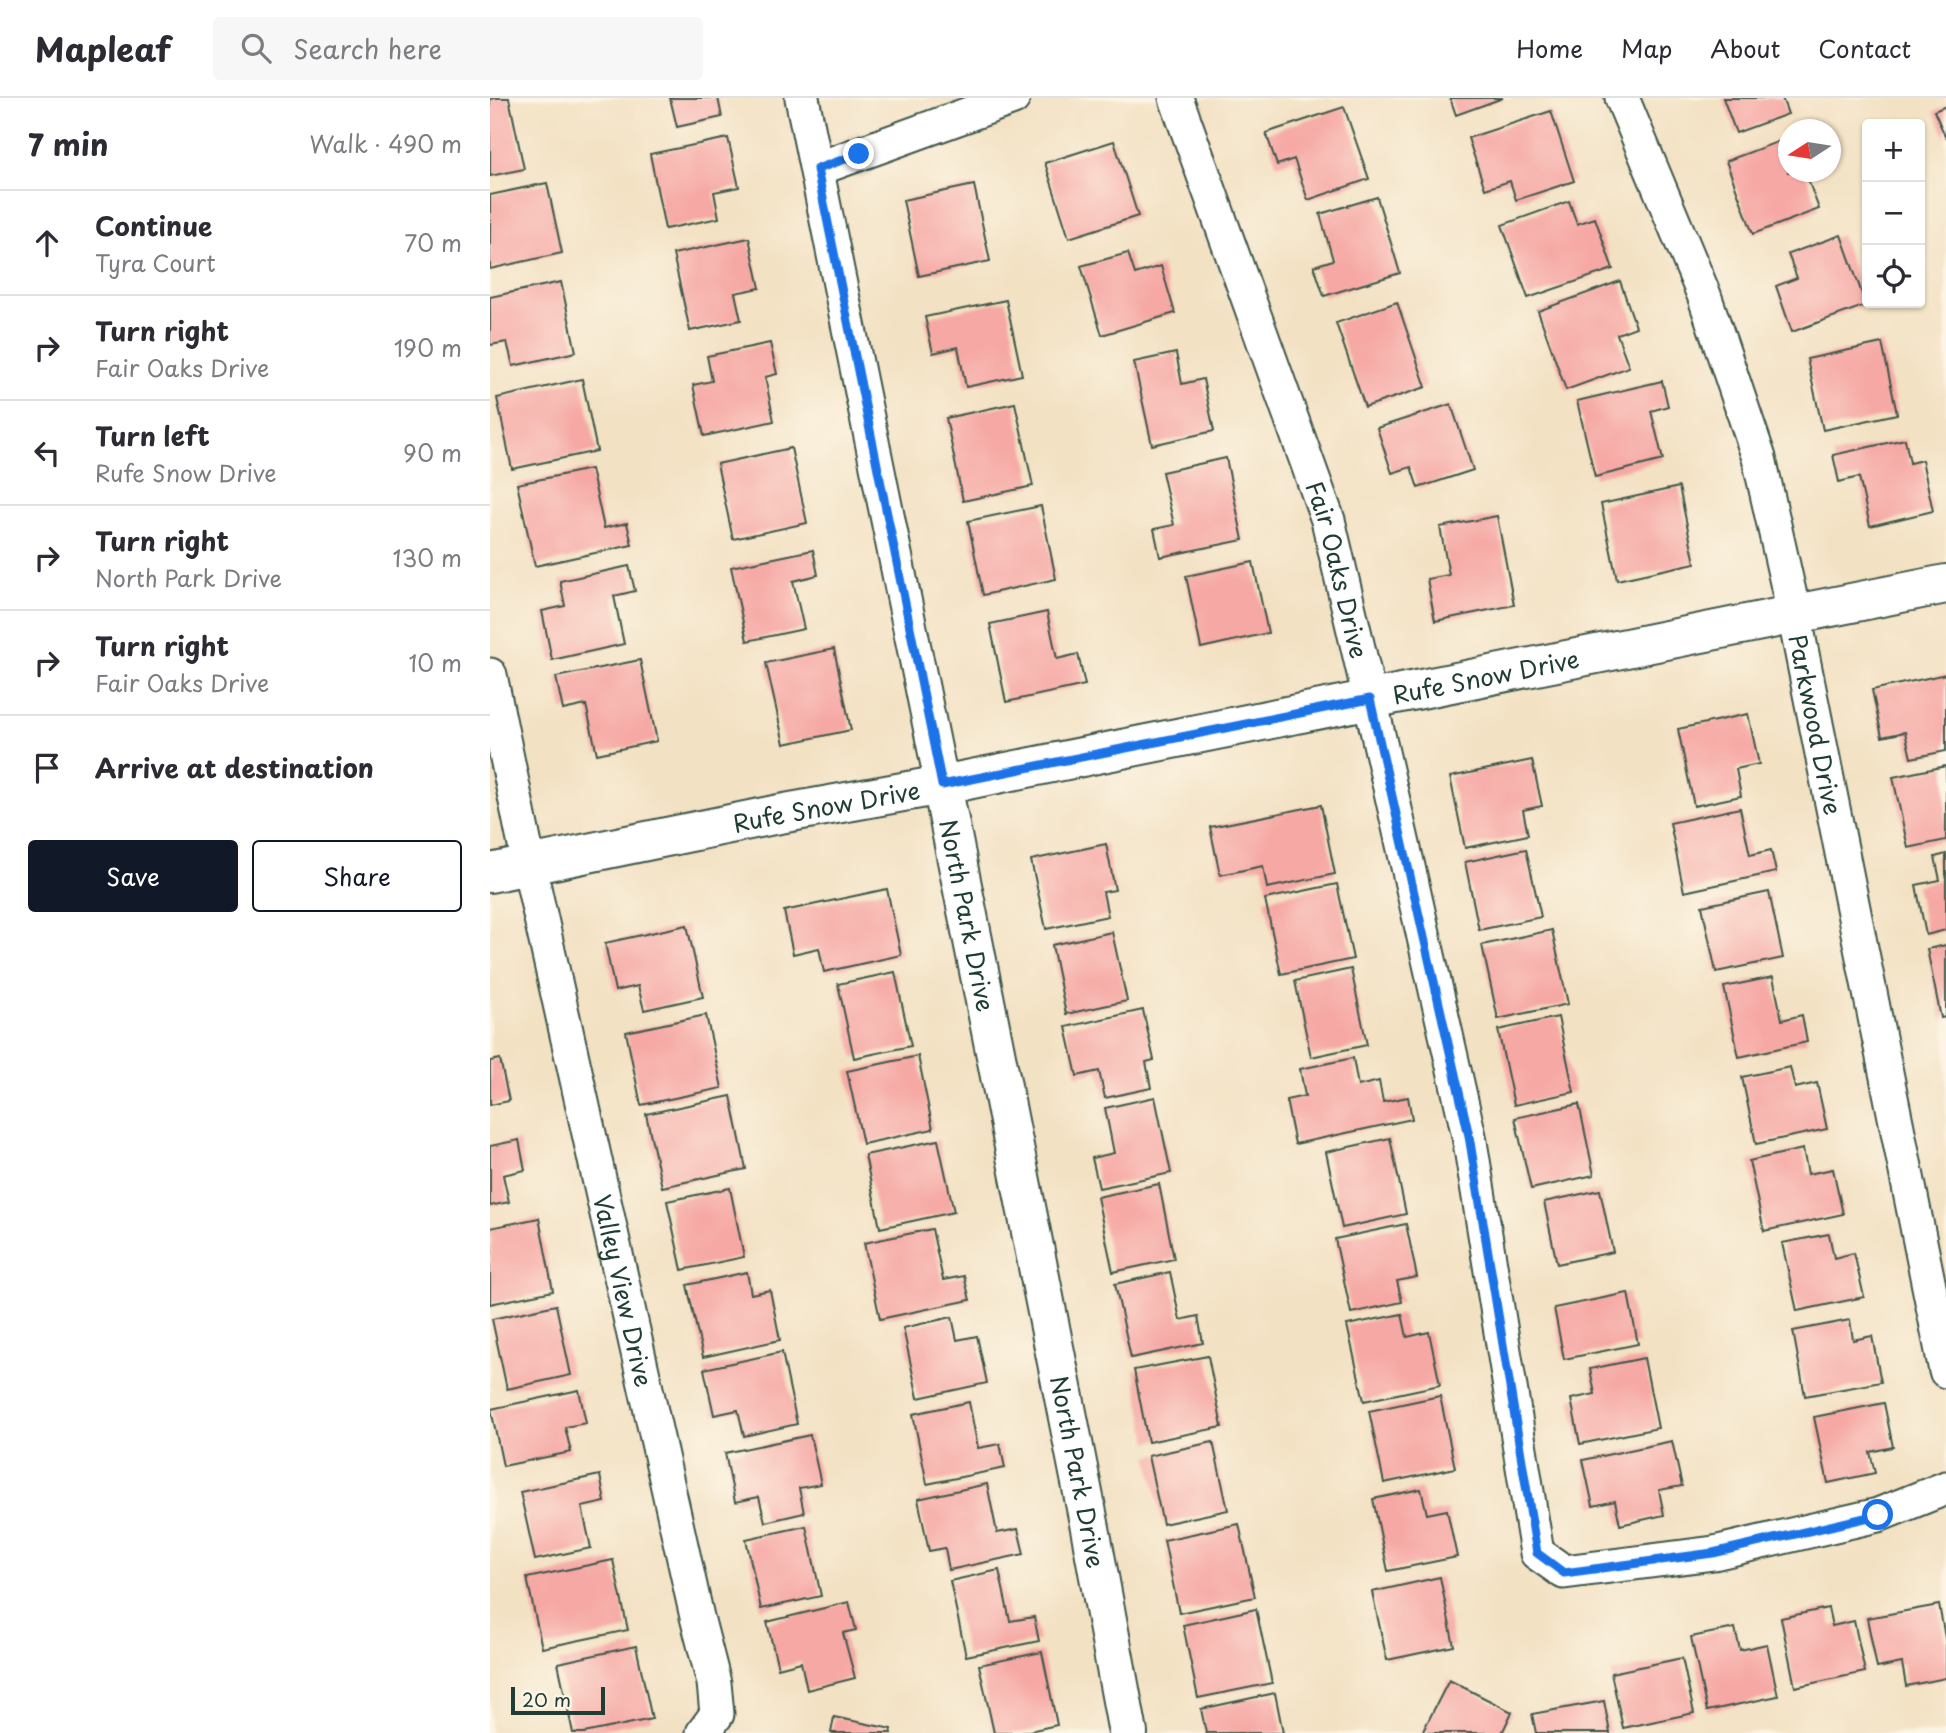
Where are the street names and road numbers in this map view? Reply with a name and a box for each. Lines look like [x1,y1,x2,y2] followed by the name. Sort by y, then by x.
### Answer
[1297,476,1378,662] street label: Fair Oaks Drive
[1780,631,1852,818] street label: Parkwood Drive
[1389,640,1582,712] street label: Rufe Snow Drive
[730,771,923,841] street label: Rufe Snow Drive
[931,816,1005,1015] street label: North Park Drive
[585,1191,663,1390] street label: Valley View Drive
[1042,1372,1115,1571] street label: North Park Drive

